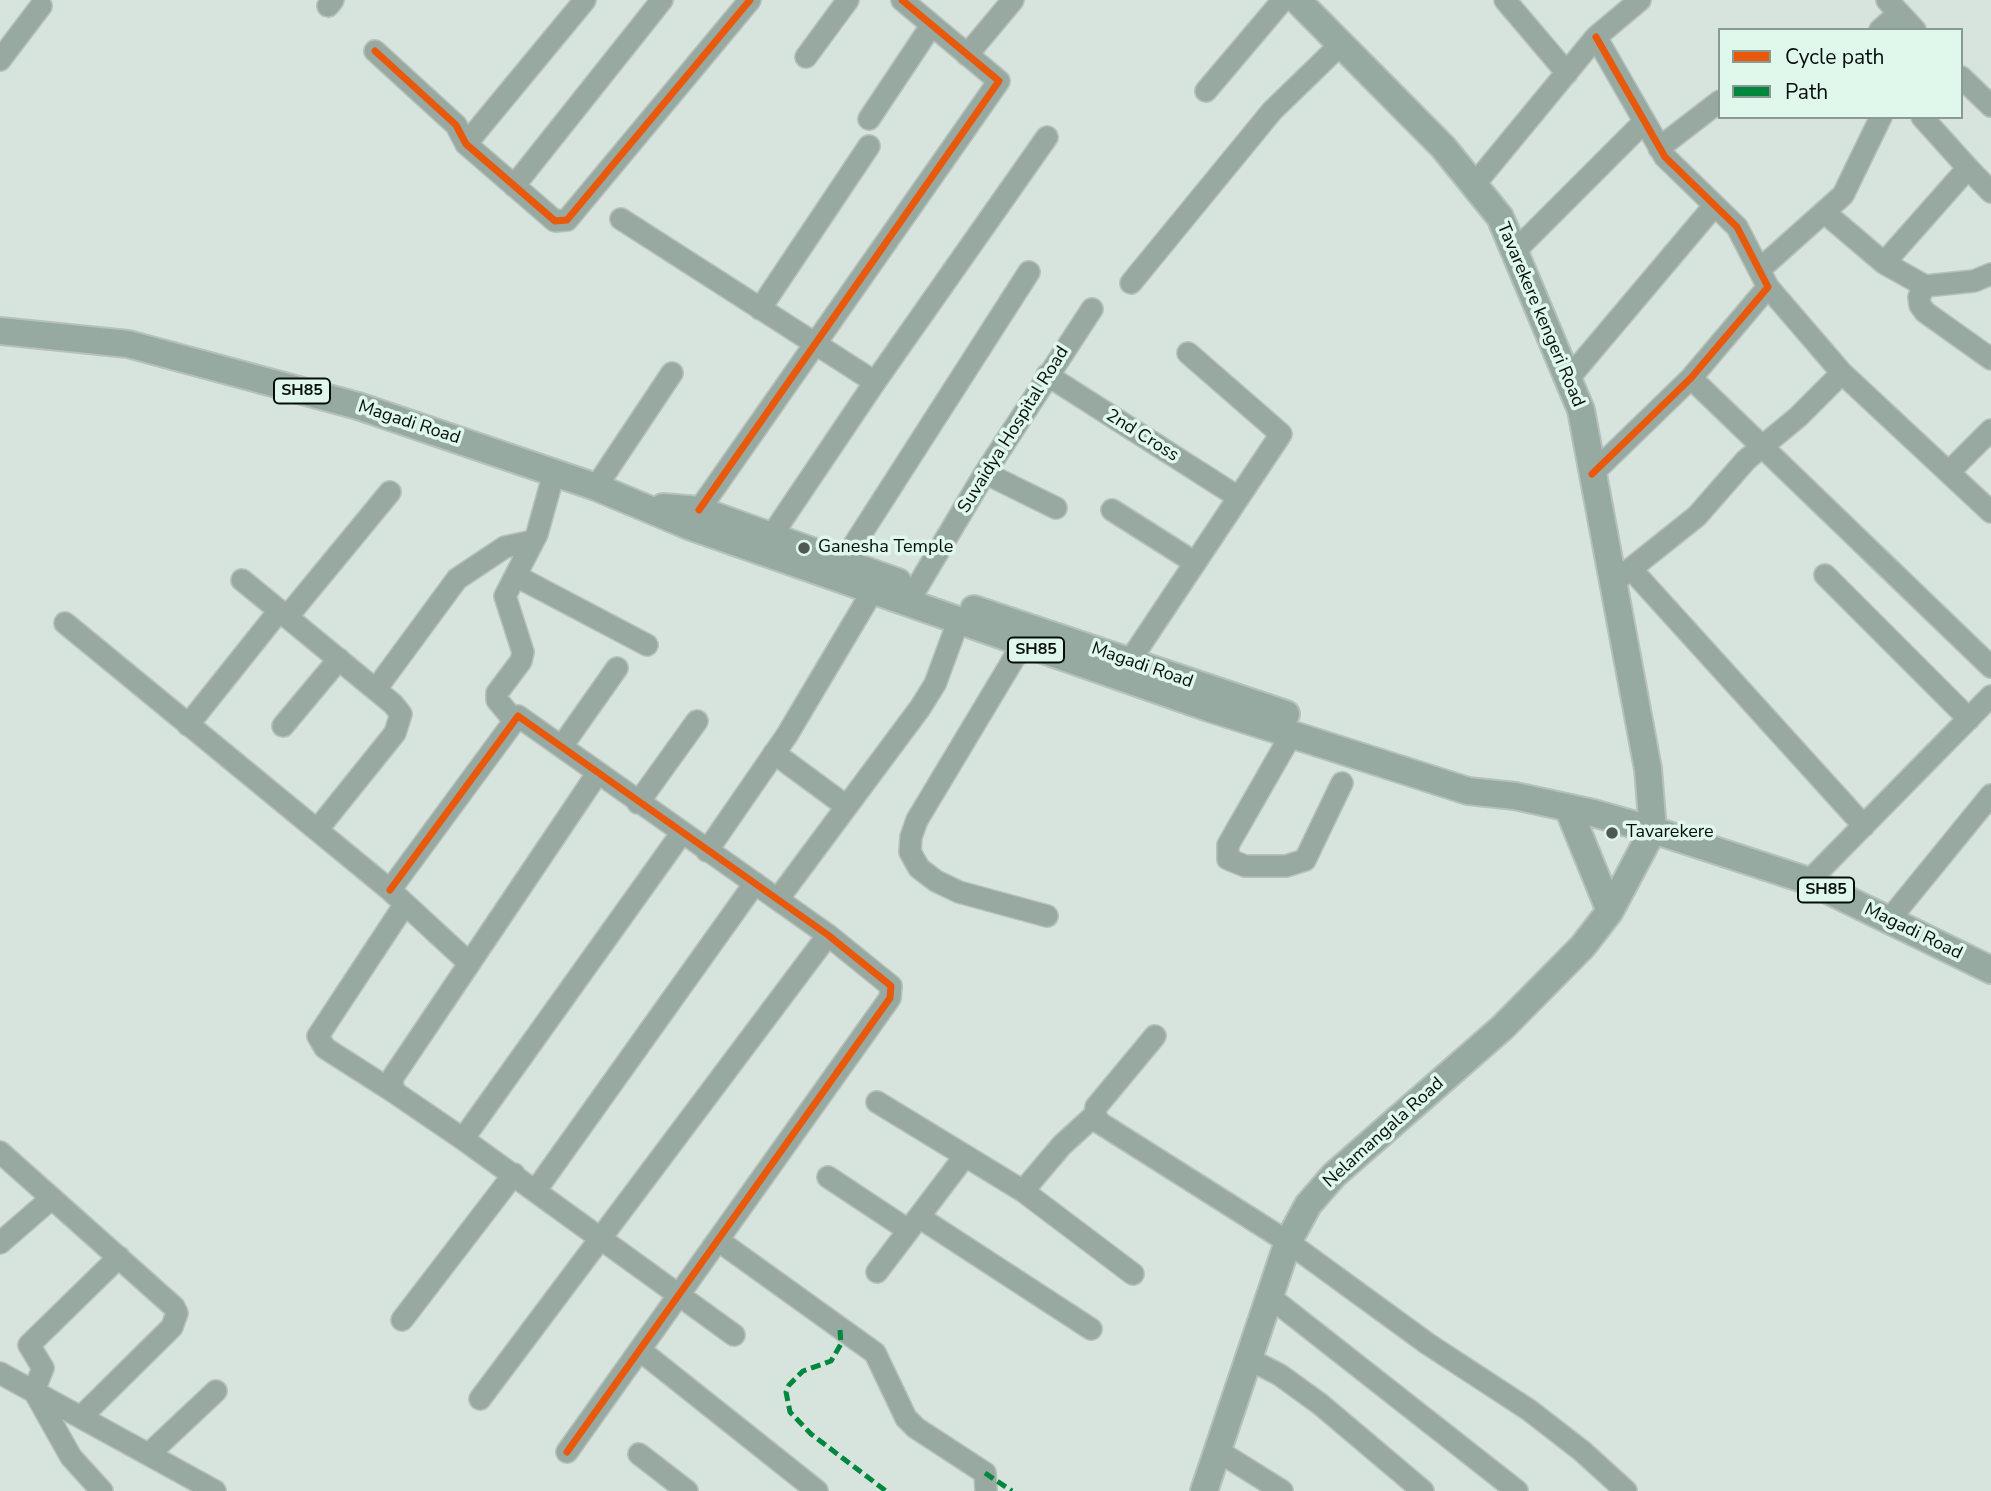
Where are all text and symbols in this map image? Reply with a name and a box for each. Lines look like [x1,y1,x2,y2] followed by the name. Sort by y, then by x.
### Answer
[1718,28,1963,119] legend
[1785,43,1884,71] text: Cycle path
[1785,78,1828,106] text: Path
[1491,220,1589,410] street label: Tavarekere kengeri Road
[954,343,1074,517] street label: Suvaidya Hospital Road
[274,378,330,404] road number: SH85
[355,396,463,450] street label: Magadi Road
[1102,405,1182,467] street label: 2nd Cross
[818,537,953,559] place label: Ganesha Temple
[796,540,812,556] marker: Ganesha Temple
[1008,638,1064,663] road number: SH85
[1088,639,1196,693] street label: Magadi Road
[1626,822,1714,844] place label: Tavarekere
[1604,825,1620,841] marker: Tavarekere
[1798,877,1854,902] road number: SH85
[1861,899,1965,965] street label: Magadi Road
[1319,1073,1449,1193] street label: Nelamangala Road

